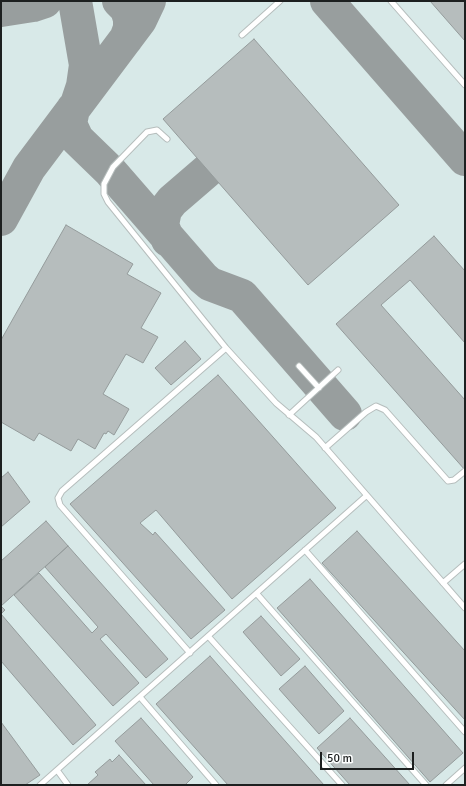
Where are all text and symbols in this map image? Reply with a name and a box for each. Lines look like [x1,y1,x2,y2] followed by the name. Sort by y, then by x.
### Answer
[322,744,416,770] scale bar
[327,751,352,766] text: 50 m

